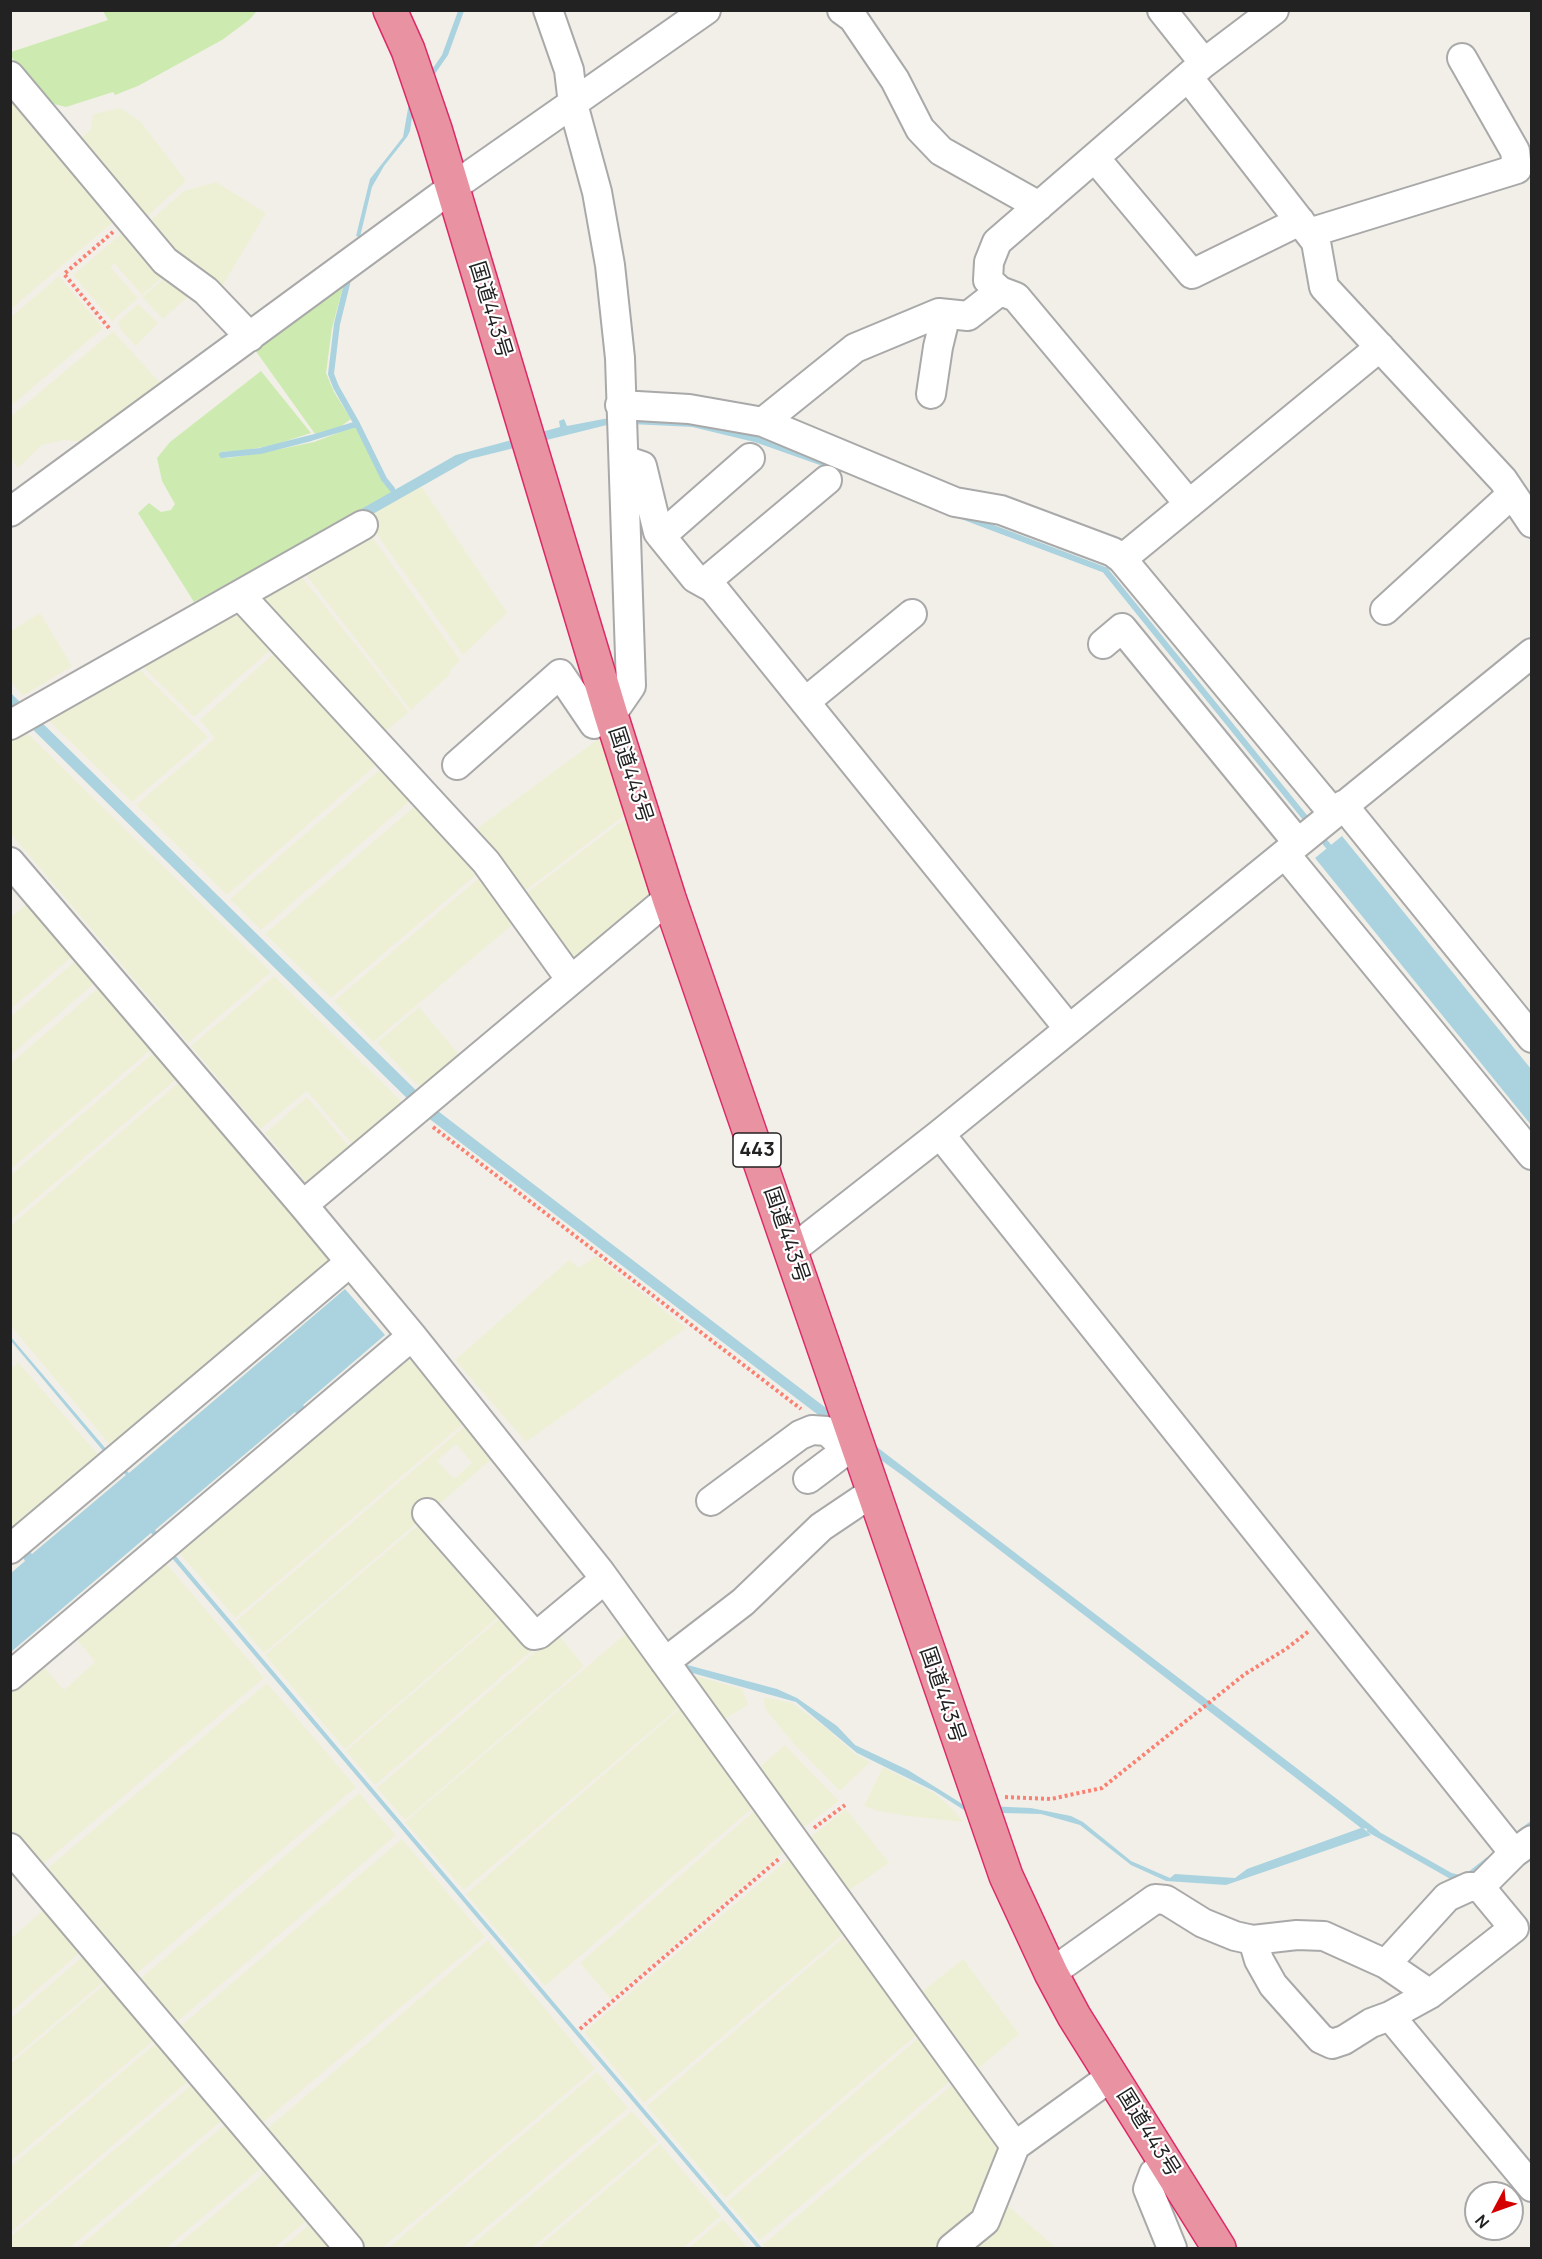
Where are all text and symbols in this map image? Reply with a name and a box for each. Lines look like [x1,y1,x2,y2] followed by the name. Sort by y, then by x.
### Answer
[463,259,517,361] street label: 国道443号
[603,724,657,826] street label: 国道443号
[733,1133,781,1167] road number: 443
[758,1184,814,1286] street label: 国道443号
[914,1644,970,1746] street label: 国道443号
[1111,2084,1185,2182] street label: 国道443号
[1464,2181,1524,2241] north arrow
[1470,2210,1494,2233] text: N

